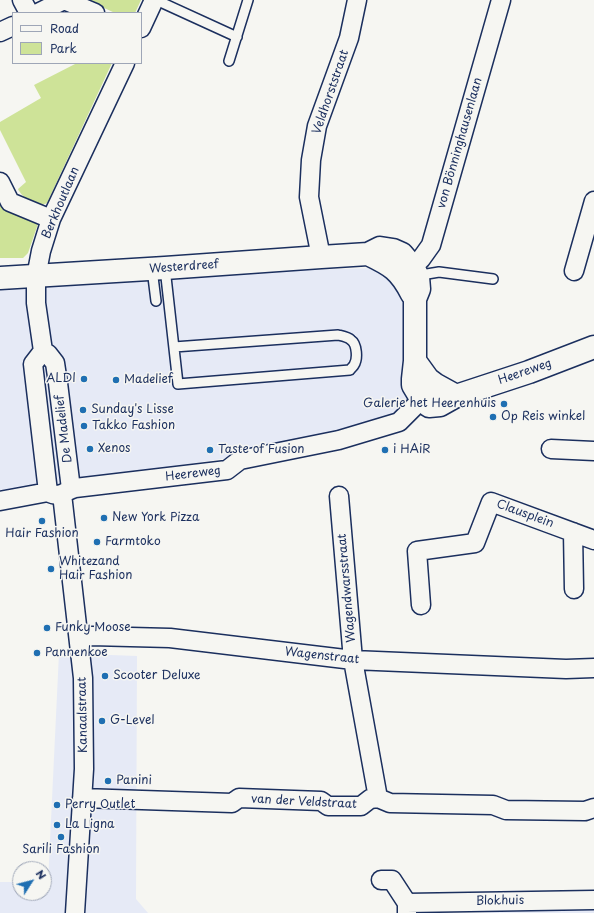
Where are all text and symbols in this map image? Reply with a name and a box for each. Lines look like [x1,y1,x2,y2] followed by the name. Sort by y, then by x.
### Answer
[12,12,142,64] legend
[50,19,79,37] text: Road
[50,39,77,57] text: Park
[310,48,352,136] street label: Veldhorststraat
[434,76,486,210] street label: von Bönninghausenlaan
[39,165,83,241] street label: Berkhoutlaan
[149,257,219,277] street label: Westerdreef
[496,356,554,388] street label: Heereweg
[46,372,76,386] place label: ALDI
[124,373,173,387] place label: Madelief
[79,374,89,384] marker: ALDI
[111,375,121,385] marker: Madelief
[53,394,75,464] street label: De Madelief
[363,397,496,411] place label: Galerie het Heerenhuis
[499,399,509,409] marker: Galerie het Heerenhuis
[91,403,174,417] place label: Sunday's Lisse
[78,405,88,415] marker: Sunday's Lisse
[501,410,585,424] place label: Op Reis winkel
[488,412,498,422] marker: Op Reis winkel
[92,419,175,433] place label: Takko Fashion
[79,421,89,431] marker: Takko Fashion
[98,442,131,456] place label: Xenos
[218,443,305,457] place label: Taste of Fusion
[393,443,431,457] place label: i HAiR
[85,444,95,454] marker: Xenos
[205,445,215,455] marker: Taste of Fusion
[380,445,390,455] marker: i HAiR
[164,463,222,485] street label: Heereweg
[494,497,556,531] street label: Clausplein
[112,511,199,525] place label: New York Pizza
[99,513,109,523] marker: New York Pizza
[37,516,47,526] marker: Hair Fashion
[5,527,79,541] place label: Hair Fashion
[335,533,359,643] street label: Wagendwarsstraat
[105,535,161,549] place label: Farmtoko
[92,537,102,547] marker: Farmtoko
[59,555,132,583] place label: Whitezand Hair Fashion
[46,564,56,574] marker: Whitezand Hair Fashion
[55,621,131,635] place label: Funky Moose
[42,623,52,633] marker: Funky Moose
[284,645,360,667] street label: Wagenstraat
[45,646,108,660] place label: Pannenkoe
[32,648,42,658] marker: Pannenkoe
[113,669,201,683] place label: Scooter Deluxe
[100,671,110,681] marker: Scooter Deluxe
[75,677,91,753] street label: Kanaalstraat
[110,714,154,728] place label: G-Level
[97,716,107,726] marker: G-Level
[116,774,152,788] place label: Panini
[103,776,113,786] marker: Panini
[251,792,357,812] street label: van der Veldstraat
[65,798,135,812] place label: Perry Outlet
[52,800,62,810] marker: Perry Outlet
[65,818,115,832] place label: La Ligna
[52,820,62,830] marker: La Ligna
[56,832,66,842] marker: Sarili Fashion
[22,843,100,857] place label: Sarili Fashion
[12,861,52,901] north arrow
[32,866,51,883] text: N
[476,893,524,909] street label: Blokhuis

